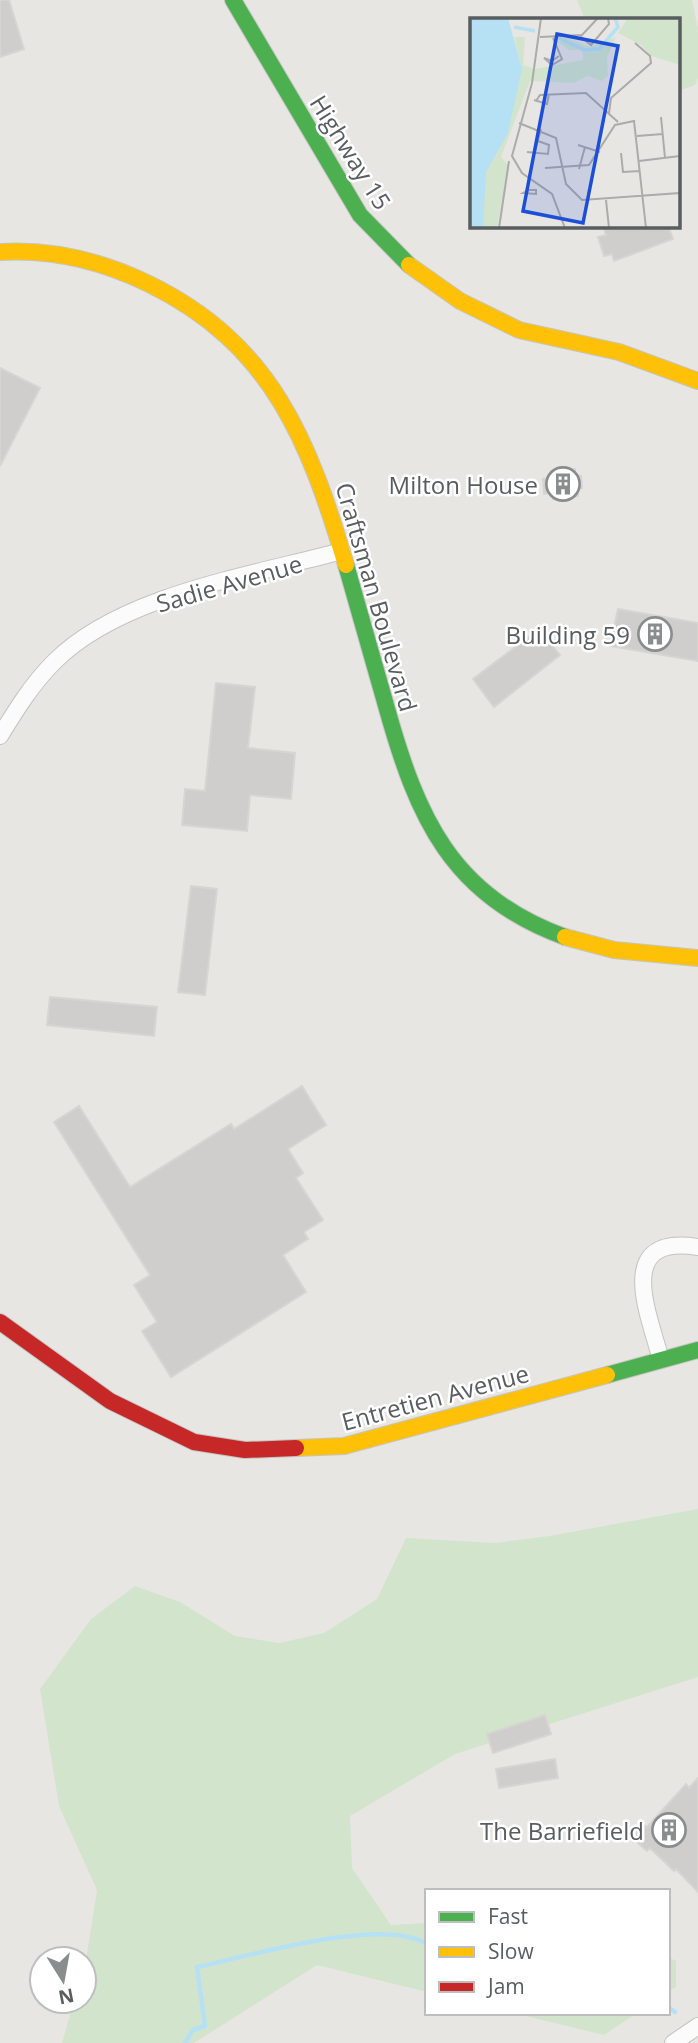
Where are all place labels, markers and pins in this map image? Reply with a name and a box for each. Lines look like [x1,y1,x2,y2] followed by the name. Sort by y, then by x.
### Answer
[544,465,582,503] building icon: Milton House
[389,468,538,501] place label: Milton House
[636,615,674,653] building icon: Building 59
[505,618,630,651] place label: Building 59
[650,1811,688,1849] building icon: The Barriefield
[480,1814,644,1847] place label: The Barriefield

